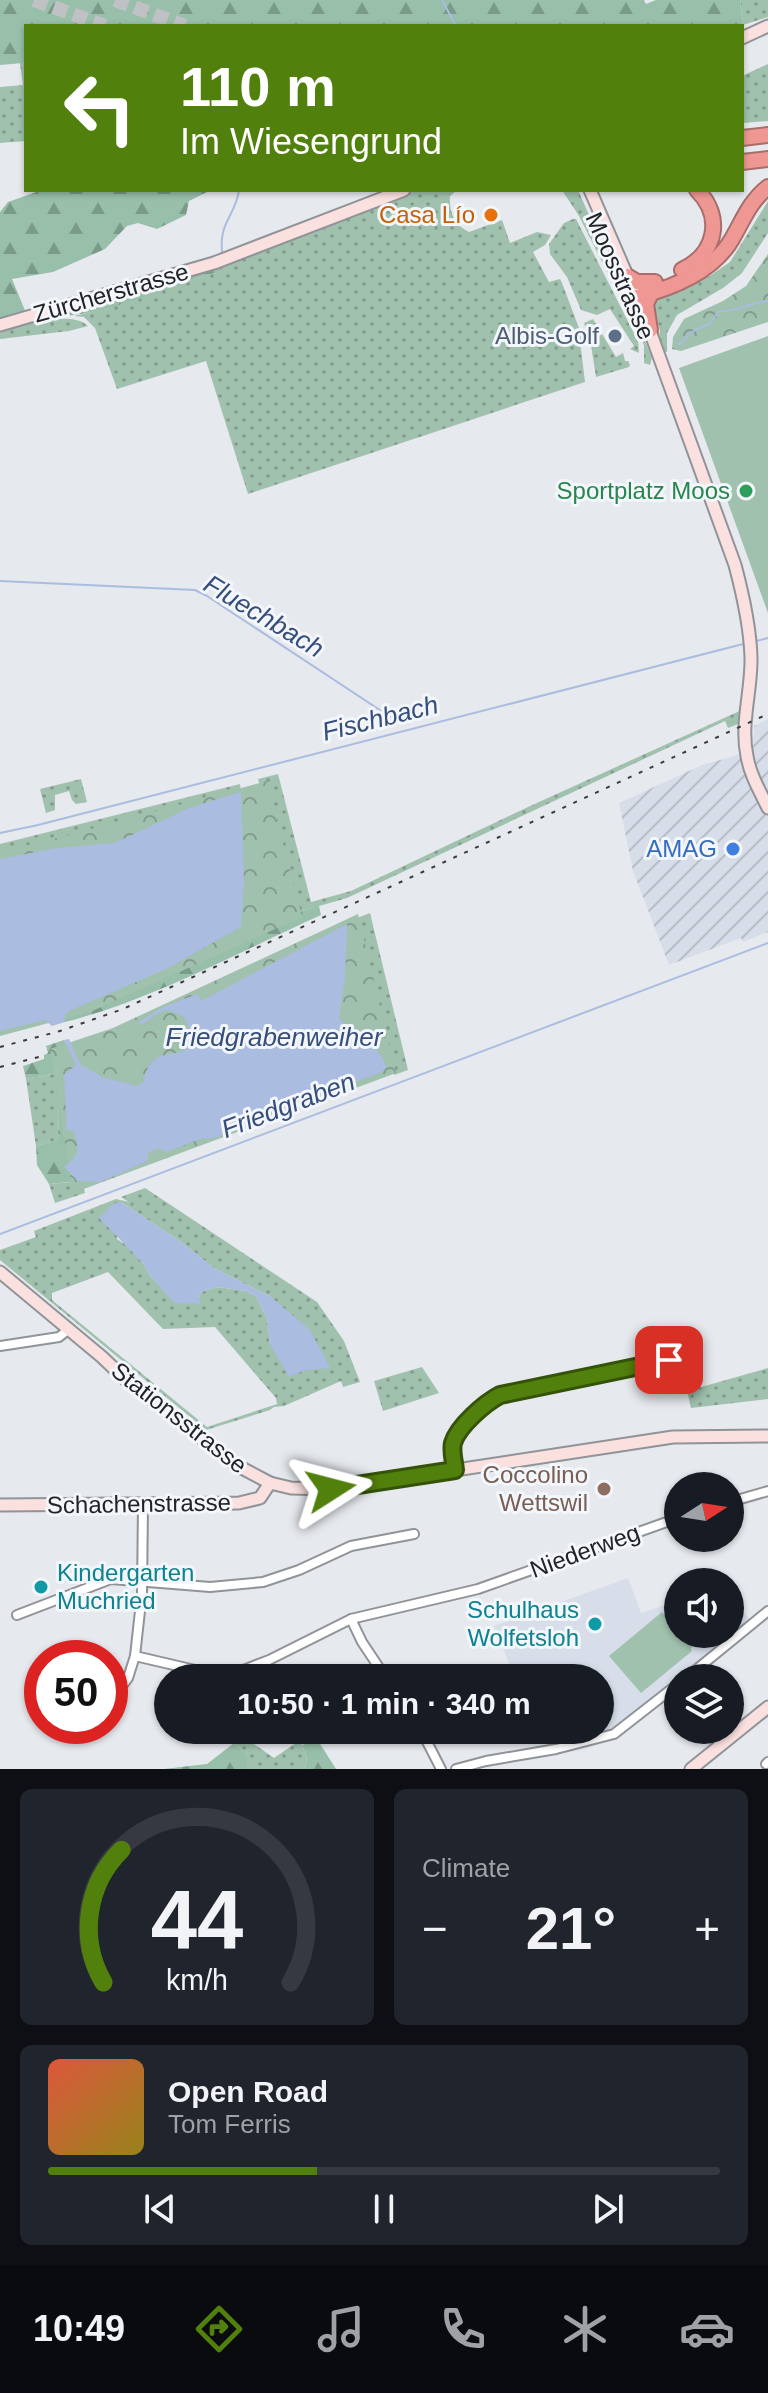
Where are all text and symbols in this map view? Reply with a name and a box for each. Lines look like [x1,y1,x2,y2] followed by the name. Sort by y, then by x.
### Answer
[180,55,336,118] text: 110 m
[48,56,152,160] icon: left
[180,121,442,162] text: Im Wiesengrund
[379,201,475,228] place label: Casa Lío
[482,206,500,224] marker: Casa Lío
[580,208,660,343] street label: Moosstrasse
[30,257,192,328] street label: Zürcherstrasse
[495,322,599,349] place label: Albis-Golf
[606,327,624,345] marker: Albis-Golf
[557,477,730,504] place label: Sportplatz Moos
[737,482,755,500] marker: Sportplatz Moos
[199,569,329,663] water label: Fluechbach
[319,689,441,747] water label: Fischbach
[646,835,717,862] place label: AMAG
[724,840,742,858] marker: AMAG
[166,1022,384,1052] water label: Friedgrabenweiher
[217,1066,359,1144] water label: Friedgraben
[635,1326,703,1394] pin
[647,1338,691,1382] icon: arrive
[106,1356,252,1479] street label: Stationsstrasse
[289,1447,373,1531] position arrow
[483,1461,588,1516] place label: Coccolino Wettswil
[664,1472,744,1552] north arrow
[664,1472,744,1744] map controls
[595,1480,613,1498] marker: Coccolino Wettswil
[47,1488,231,1519] street label: Schachenstrasse
[526,1518,643,1583] street label: Niederweg
[57,1559,194,1614] place label: Kindergarten Muchried
[664,1568,744,1648] button: sound
[32,1578,50,1596] marker: Kindergarten Muchried
[467,1596,579,1651] place label: Schulhaus Wolfetsloh
[586,1615,604,1633] marker: Schulhaus Wolfetsloh
[24,1640,128,1744] speed limit sign: 50
[664,1664,744,1744] button: layers
[237,1687,531,1720] text: 10:50 · 1 min · 340 m
[422,1853,510,1883] text: Climate
[151,1874,243,1967] text: 44
[526,1895,616,1962] text: 21°
[422,1904,448,1953] text: −
[694,1904,720,1953] text: +
[166,1964,228,1996] text: km/h
[168,2075,328,2108] text: Open Road
[168,2109,291,2139] text: Tom Ferris
[138,2187,182,2231] icon: previous
[362,2187,406,2231] icon: pause
[586,2187,630,2231] icon: next
[191,2301,247,2357] icon: directions
[313,2301,369,2357] icon: music
[435,2301,491,2357] icon: phone
[557,2301,613,2357] icon: climate
[679,2301,735,2357] icon: car
[33,2308,125,2349] text: 10:49

